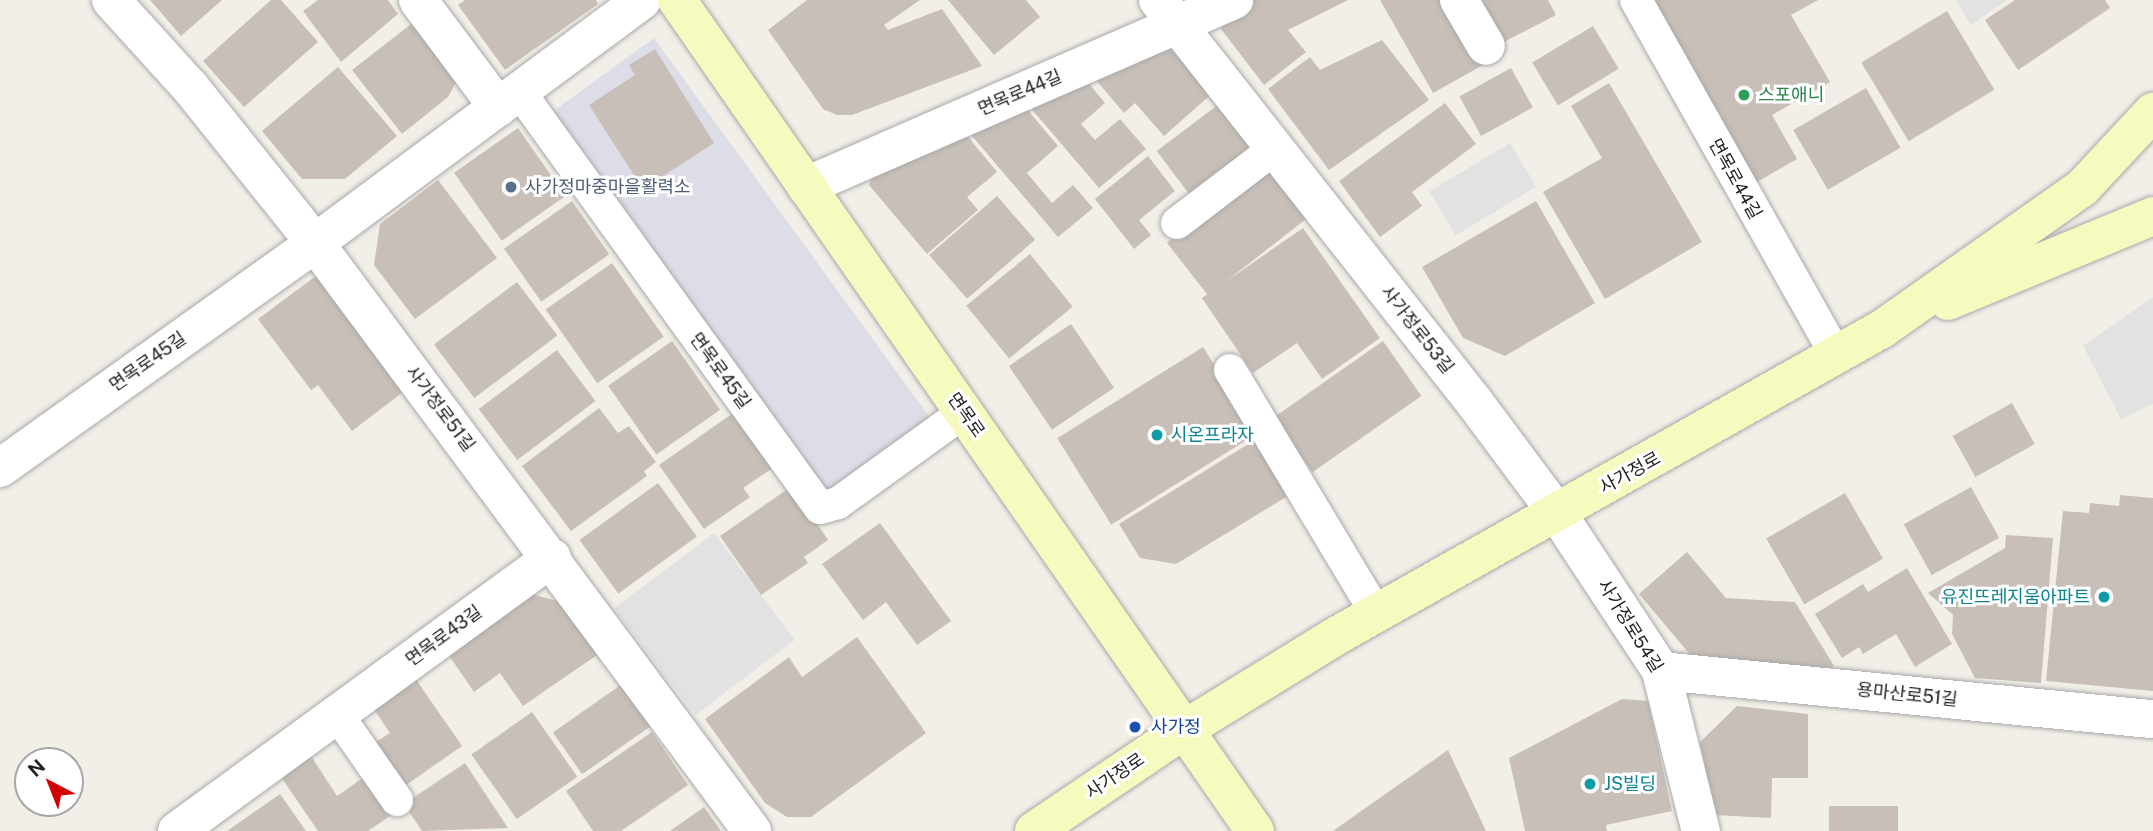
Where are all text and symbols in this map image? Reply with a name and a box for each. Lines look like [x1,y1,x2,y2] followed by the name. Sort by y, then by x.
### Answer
[975,66,1065,120] street label: 면목로44길
[1758,84,1824,106] place label: 스포애니
[1736,87,1752,103] marker: 스포애니
[1704,135,1766,223] street label: 면목로44길
[525,176,691,198] place label: 사가정마중마을활력소
[503,179,519,195] marker: 사가정마중마을활력소
[1376,282,1458,378] street label: 사가정로53길
[105,328,191,396] street label: 면목로45길
[685,329,755,413] street label: 면목로45길
[401,362,479,456] street label: 사가정로51길
[943,388,989,442] street label: 면목로
[1171,424,1254,446] place label: 시온프라자
[1149,427,1165,443] marker: 시온프라자
[1596,447,1664,499] street label: 사가정로
[1593,575,1667,677] street label: 사가정로54길
[1941,586,2090,608] place label: 유진뜨레지움아파트
[2096,589,2112,605] marker: 유진뜨레지움아파트
[402,601,486,671] street label: 면목로43길
[1855,679,1959,711] street label: 용마산로51길
[1151,716,1201,738] place label: 사가정
[1125,717,1145,737] marker: 사가정
[14,747,84,817] north arrow
[1082,749,1148,803] street label: 사가정로
[23,755,49,781] text: N
[1604,773,1656,795] place label: JS빌딩
[1582,776,1598,792] marker: JS빌딩

